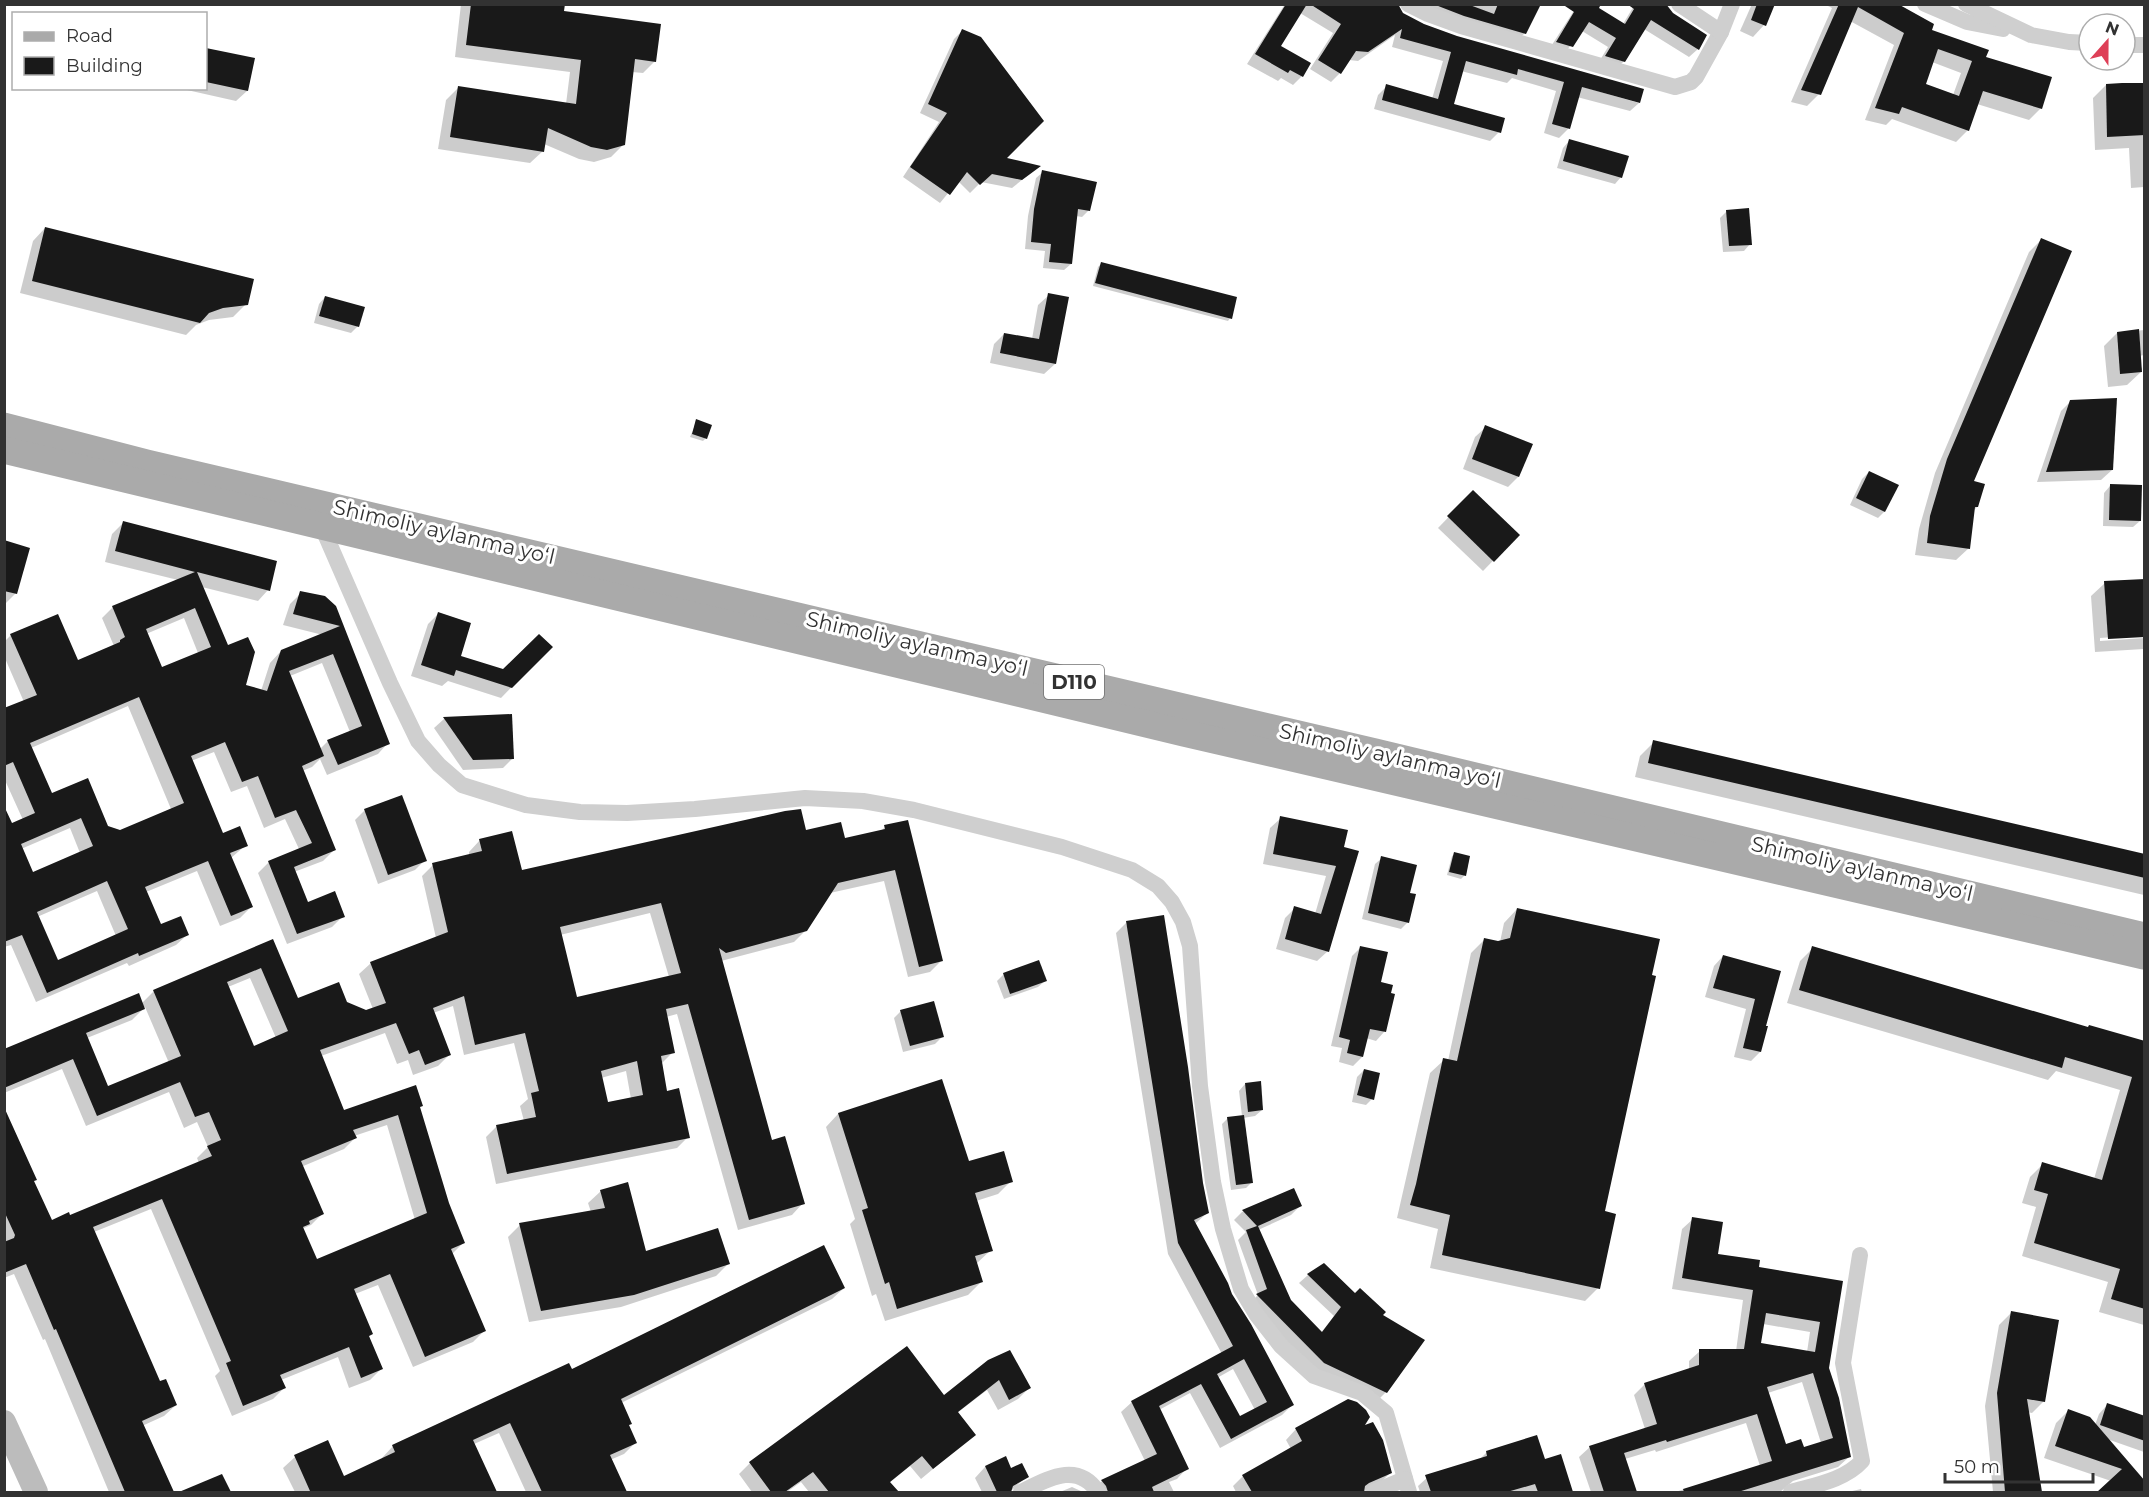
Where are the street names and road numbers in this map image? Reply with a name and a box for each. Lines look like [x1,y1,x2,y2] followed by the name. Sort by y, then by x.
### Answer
[331,494,557,569] street label: Shimoliy aylanma yoʻl
[804,606,1030,681] street label: Shimoliy aylanma yoʻl
[1044,665,1104,699] road number: D110
[1277,718,1503,793] street label: Shimoliy aylanma yoʻl
[1749,831,1975,906] street label: Shimoliy aylanma yoʻl

